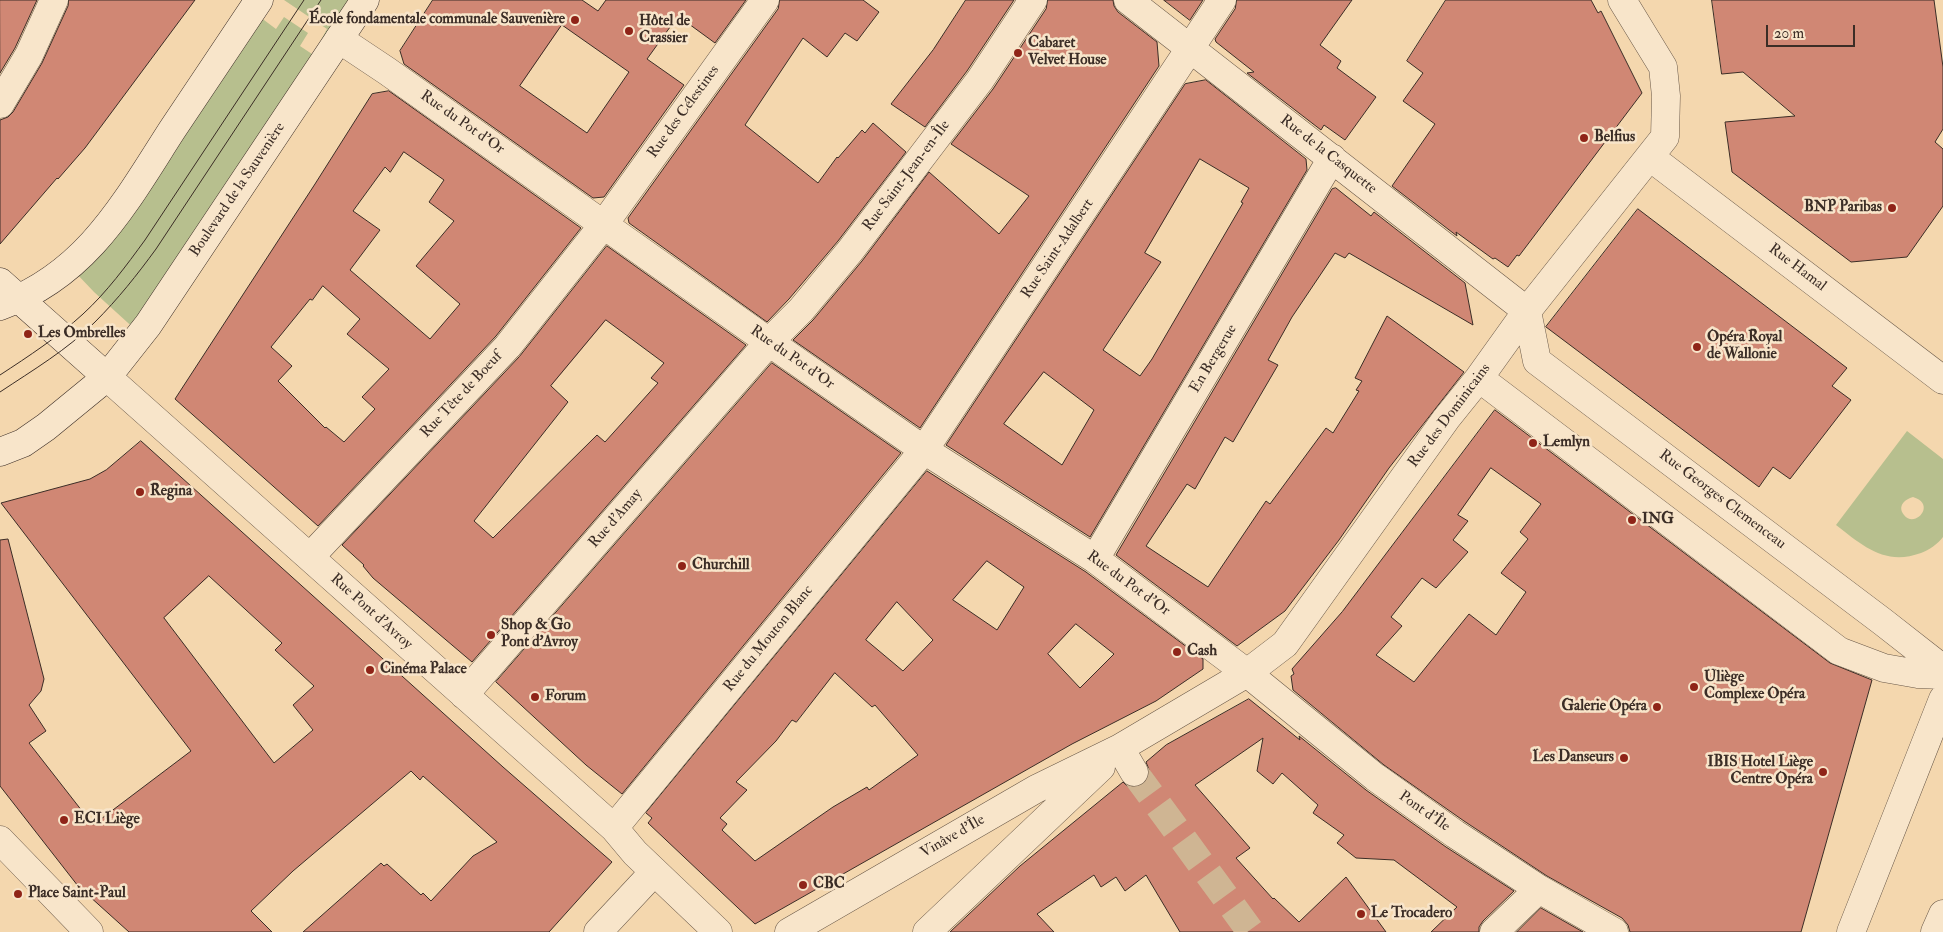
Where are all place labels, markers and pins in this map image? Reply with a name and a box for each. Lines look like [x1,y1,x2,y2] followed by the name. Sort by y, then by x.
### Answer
[309,11,565,29] place label: École fondamentale communale Sauvenière
[639,13,690,48] place label: Hôtel de Crassier
[569,14,581,26] marker: École fondamentale communale Sauvenière
[623,25,635,37] marker: Hôtel de Crassier
[1028,35,1107,70] place label: Cabaret Velvet House
[1012,47,1024,59] marker: Cabaret Velvet House
[1594,129,1635,147] place label: Belfius
[1578,132,1590,144] marker: Belfius
[1804,199,1882,217] place label: BNP Paribas
[1886,202,1898,214] marker: BNP Paribas
[38,325,125,343] place label: Les Ombrelles
[22,328,34,340] marker: Les Ombrelles
[1707,329,1782,364] place label: Opéra Royal de Wallonie
[1691,341,1703,353] marker: Opéra Royal de Wallonie
[1543,434,1590,452] place label: Lemlyn
[1527,437,1539,449] marker: Lemlyn
[150,483,192,501] place label: Regina
[134,486,146,498] marker: Regina
[1642,511,1674,529] place label: ING
[1626,514,1638,526] marker: ING
[692,557,750,575] place label: Churchill
[676,560,688,572] marker: Churchill
[501,617,578,652] place label: Shop & Go Pont d'Avroy
[485,629,497,641] marker: Shop & Go Pont d'Avroy
[1187,643,1217,661] place label: Cash
[1171,646,1183,658] marker: Cash
[380,661,467,679] place label: Cinéma Palace
[364,664,376,676] marker: Cinéma Palace
[1704,669,1805,704] place label: Uliège Complexe Opéra
[1688,681,1700,693] marker: Uliège Complexe Opéra
[545,688,586,706] place label: Forum
[529,691,541,703] marker: Forum
[1561,698,1647,716] place label: Galerie Opéra
[1651,701,1663,713] marker: Galerie Opéra
[1533,749,1614,767] place label: Les Danseurs
[1618,752,1630,764] marker: Les Danseurs
[1707,754,1813,789] place label: IBIS Hotel Liège Centre Opéra
[1817,766,1829,778] marker: IBIS Hotel Liège Centre Opéra
[74,811,140,829] place label: ECI Liège
[58,814,70,826] marker: ECI Liège
[813,876,845,894] place label: CBC
[797,879,809,891] marker: CBC
[28,885,126,903] place label: Place Saint-Paul
[12,888,24,900] marker: Place Saint-Paul
[1371,905,1452,923] place label: Le Trocadero
[1355,908,1367,920] marker: Le Trocadero

